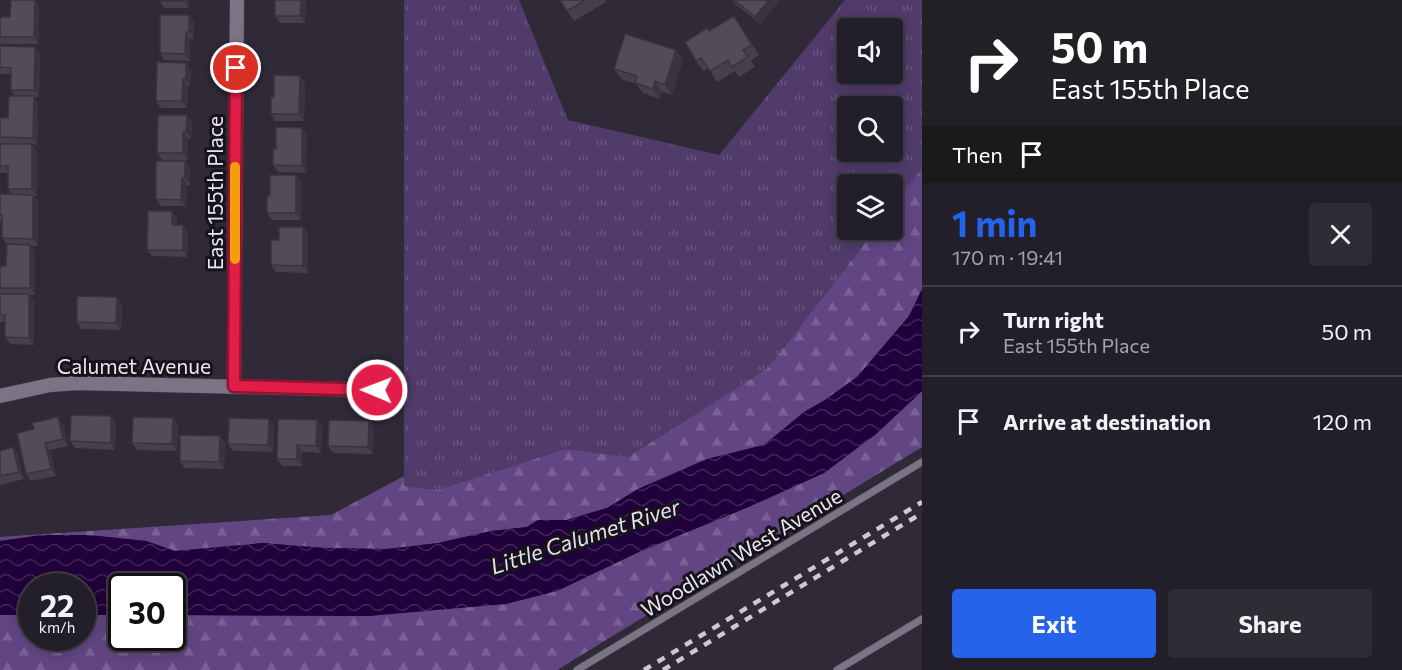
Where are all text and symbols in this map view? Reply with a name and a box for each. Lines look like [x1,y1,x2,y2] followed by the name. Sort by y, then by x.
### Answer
[837,18,903,240] map controls
[837,18,903,84] button: sound
[1051,20,1148,72] text: 50 m
[952,24,1030,102] icon: right
[210,42,261,93] pin
[219,51,252,84] icon: arrive
[1051,72,1249,105] text: East 155th Place
[837,96,903,162] button: search
[202,116,227,270] street label: East 155th Place
[1015,138,1048,171] icon: arrive
[952,141,1003,168] text: Then
[837,174,903,240] button: layers
[952,200,1037,244] text: 1 min
[1309,203,1372,266] button: close
[952,245,1063,269] text: 170 m · 19:41
[1003,306,1104,333] text: Turn right
[952,315,985,348] icon: right
[1322,318,1372,345] text: 50 m
[1003,333,1150,357] text: East 155th Place
[57,353,211,378] street label: Calumet Avenue
[345,358,409,422] position arrow
[952,405,985,438] icon: arrive
[1003,408,1211,435] text: Arrive at destination
[1313,408,1372,435] text: 120 m
[636,482,846,622] street label: Woodlawn West Avenue
[487,492,684,579] water label: Little Calumet River
[108,573,186,651] speed limit sign: 30
[40,586,74,623] text: 22
[952,589,1156,658] button: Exit
[1168,589,1372,658] button: Share
[39,618,75,636] text: km/h

